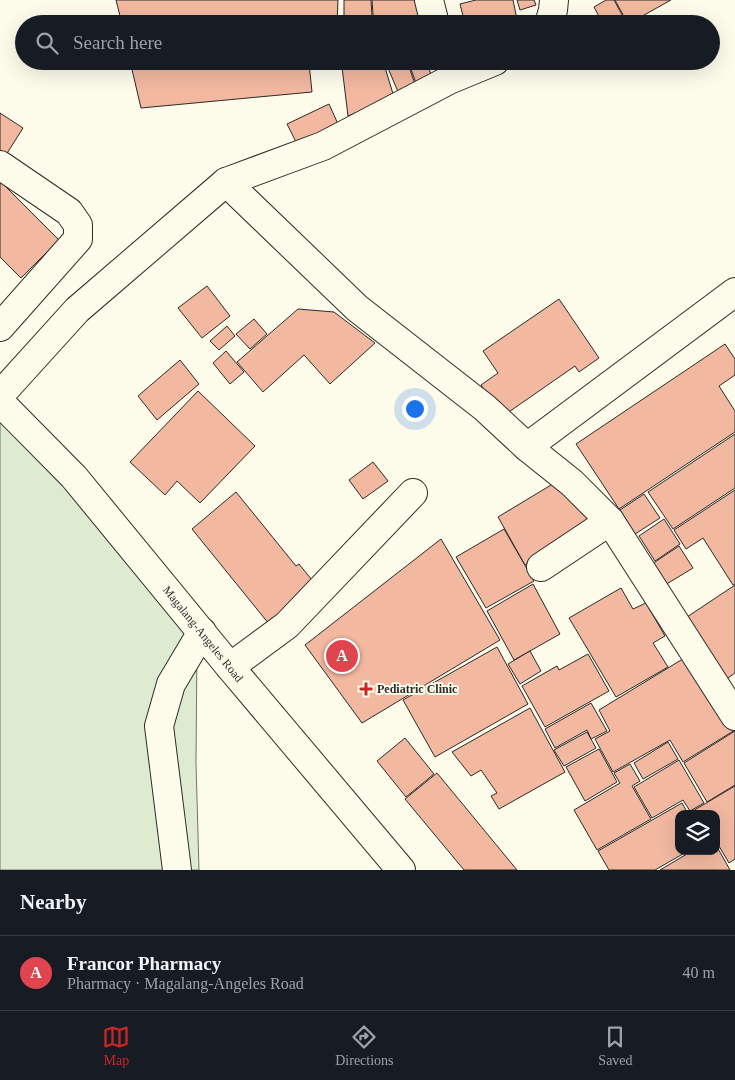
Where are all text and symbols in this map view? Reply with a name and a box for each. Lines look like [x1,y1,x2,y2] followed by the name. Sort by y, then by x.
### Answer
[15,15,720,70] search box
[33,29,61,57] icon: search
[73,32,162,53] text: Search here
[402,396,428,422] your location
[160,583,246,685] street label: Magalang-Angeles Road
[326,637,358,675] pin: A
[359,682,373,696] marker: Pediatric Clinic
[377,682,458,696] place label: Pediatric Clinic
[675,810,720,855] map controls
[675,810,720,855] button: layers
[20,890,87,914] text: Nearby
[67,953,221,974] text: Francor Pharmacy
[30,964,42,981] text: A
[683,964,715,981] text: 40 m
[67,975,304,992] text: Pharmacy · Magalang-Angeles Road
[102,1023,130,1069] tab: Map
[335,1023,394,1069] tab: Directions
[598,1023,633,1069] tab: Saved

